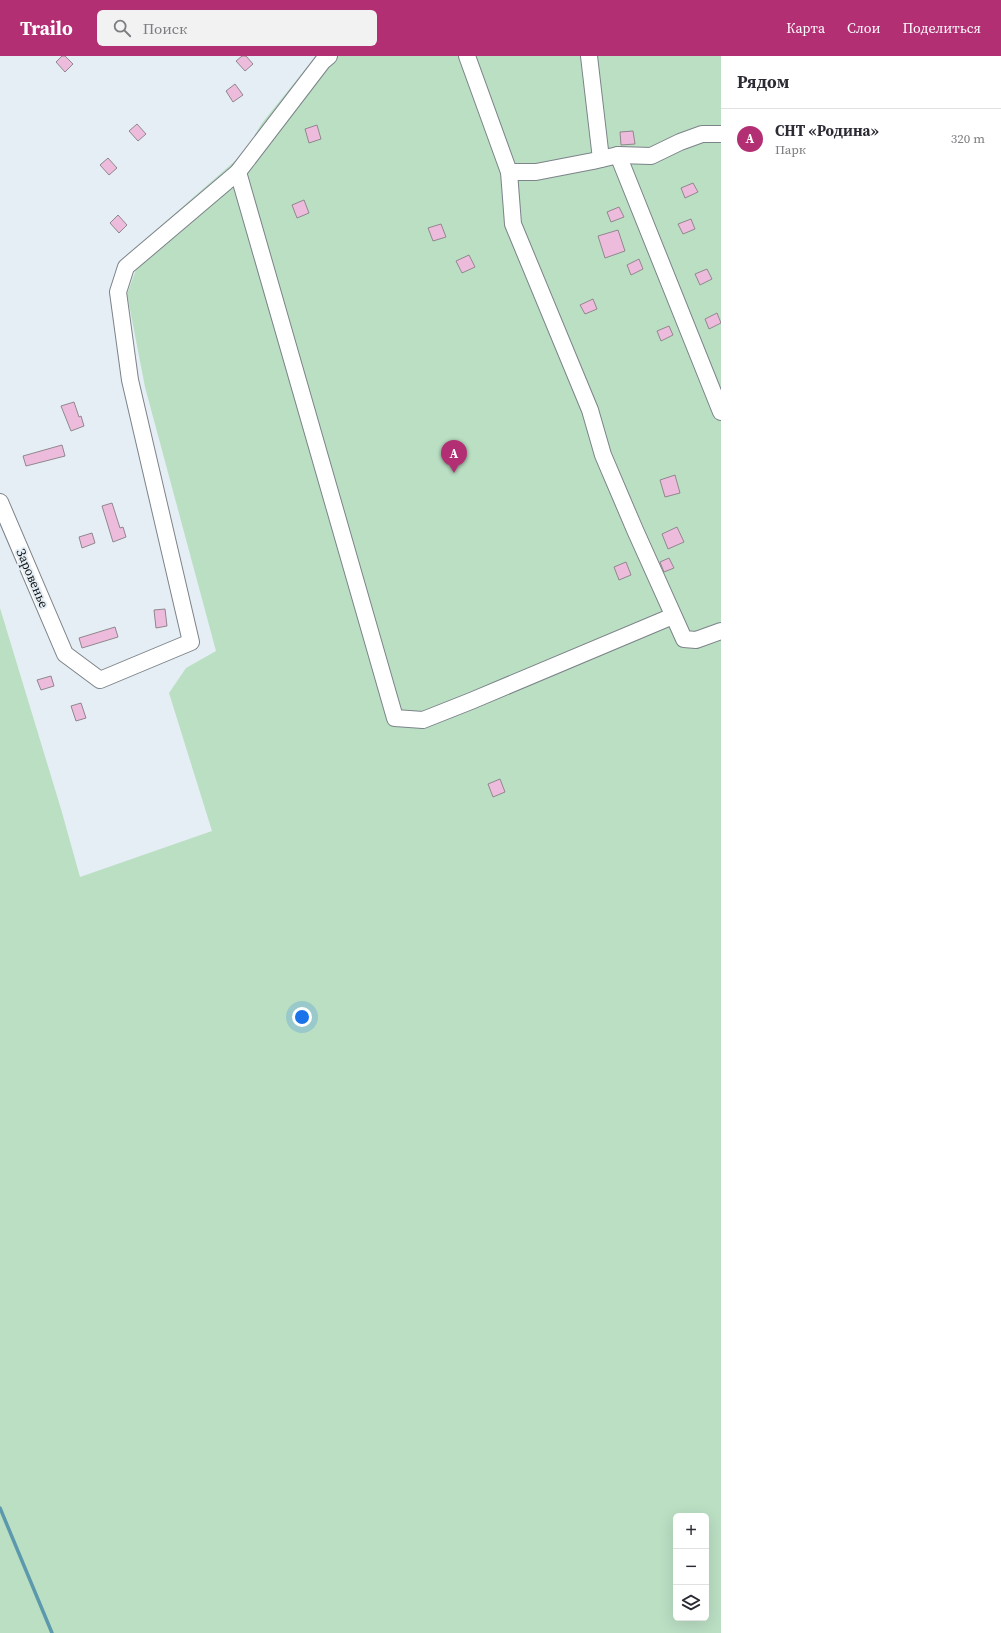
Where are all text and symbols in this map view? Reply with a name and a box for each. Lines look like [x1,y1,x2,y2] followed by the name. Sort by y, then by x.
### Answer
[97,10,377,46] search box
[20,15,73,41] text: Trailo
[111,17,133,39] icon: search
[143,18,187,39] text: Поиск
[786,18,825,38] text: Карта
[847,18,881,38] text: Слои
[903,18,981,38] text: Поделиться
[737,70,789,94] text: Рядом
[775,120,879,141] text: СНТ «Родина»
[746,130,754,147] text: A
[951,130,985,147] text: 320 m
[775,141,806,158] text: Парк
[441,440,467,473] pin: A
[12,546,53,611] street label: Заровенье
[292,1007,312,1027] your location
[673,1513,709,1621] map controls
[673,1513,709,1549] button: +
[673,1549,709,1585] button: −
[673,1585,709,1621] button: layers

